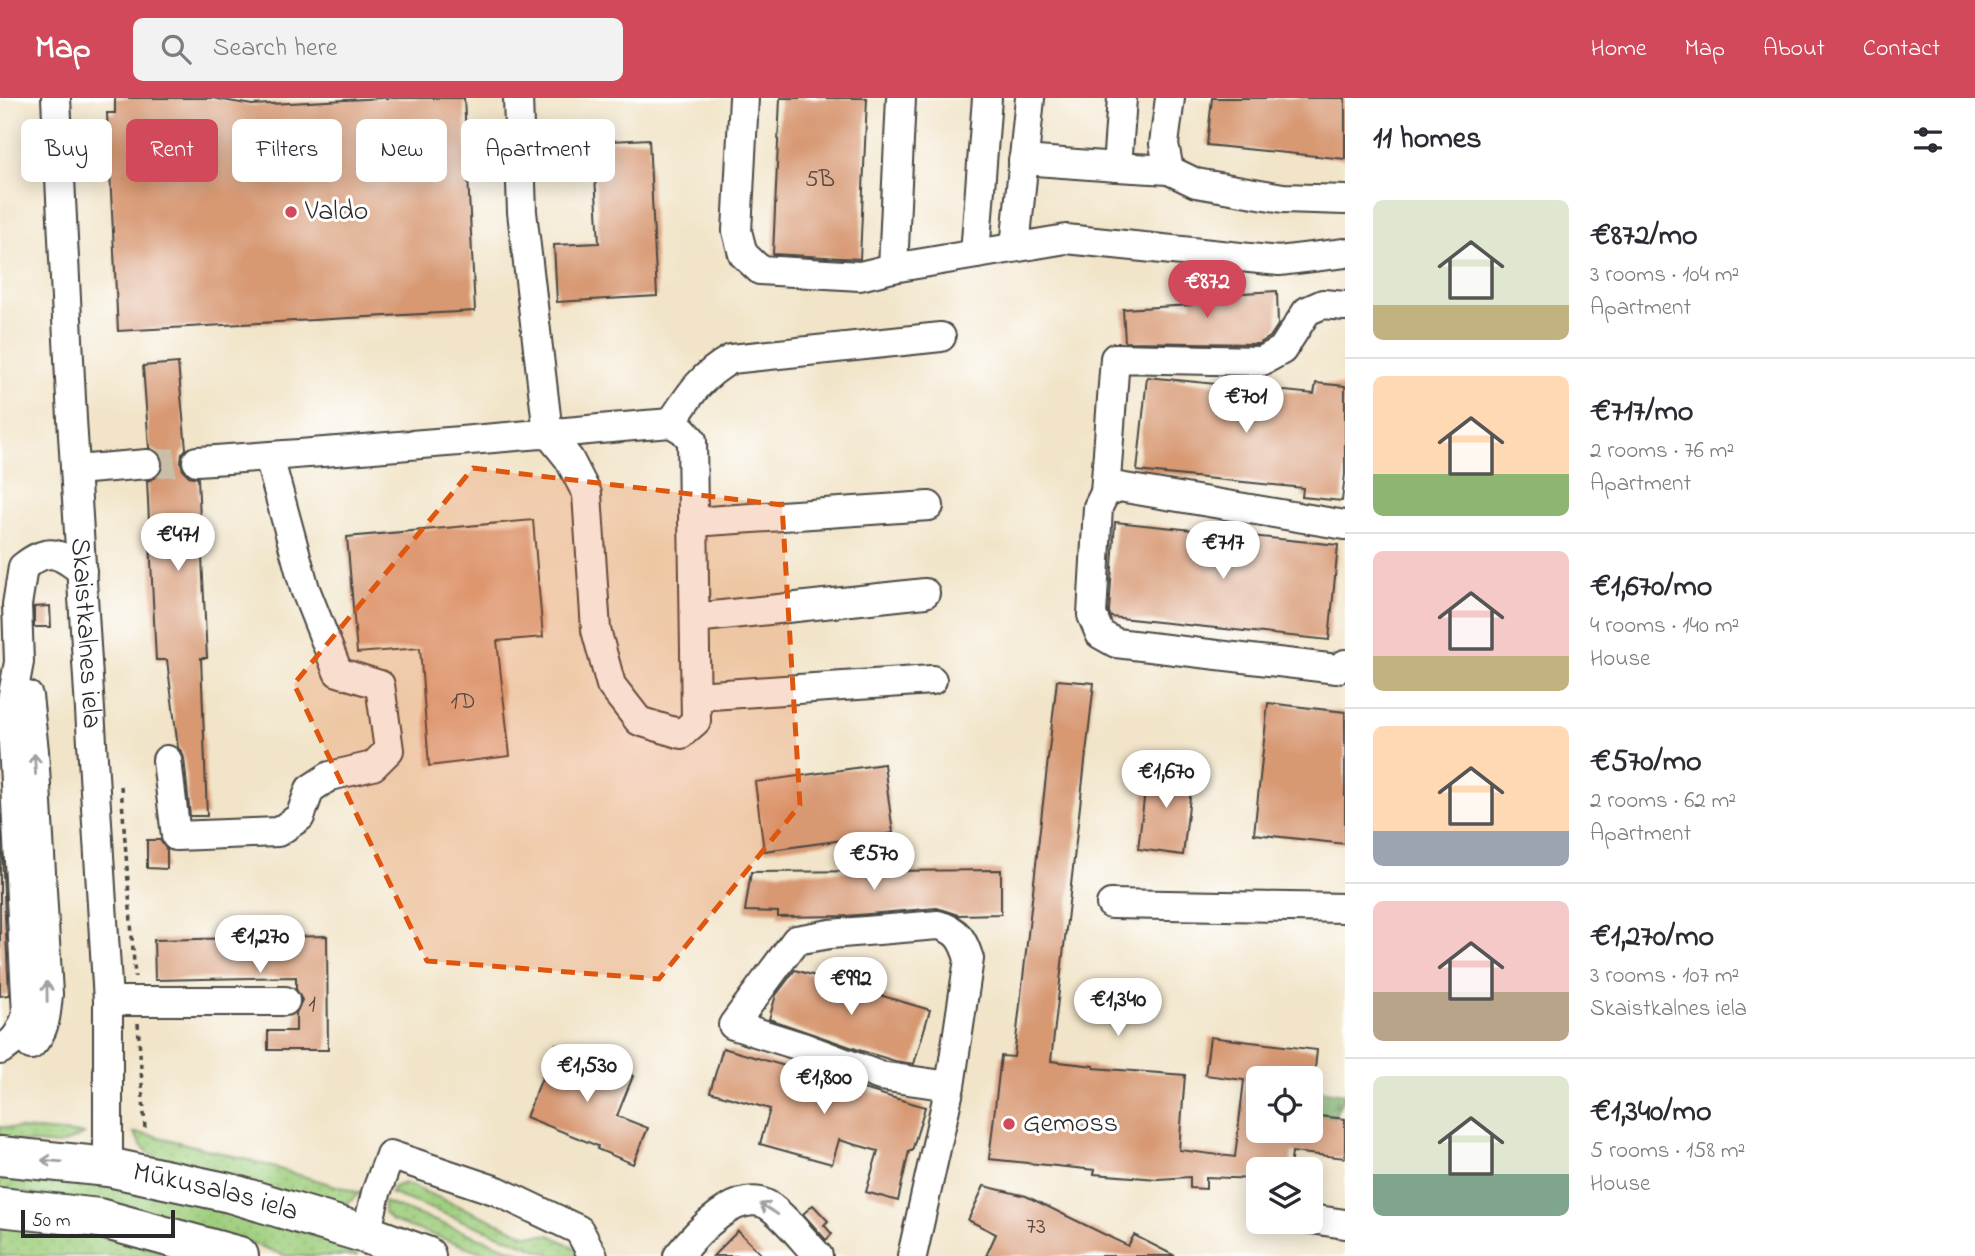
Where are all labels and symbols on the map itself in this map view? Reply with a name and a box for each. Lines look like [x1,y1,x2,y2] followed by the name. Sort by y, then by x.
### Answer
[805,163,835,198] house number: 5B
[304,192,368,233] place label: Valdo
[283,204,299,220] marker: Valdo
[1166,260,1248,320] pin: €872
[1205,376,1287,435] pin: €701
[137,514,219,573] pin: €471
[1182,522,1264,581] pin: €717
[59,536,112,730] street label: Skaistkalnes iela
[450,685,476,720] house number: 1D
[1109,750,1223,810] pin: €1,670
[28,753,41,776] one-way arrow
[833,832,915,892] pin: €570
[203,916,317,975] pin: €1,270
[810,958,892,1017] pin: €992
[1061,978,1175,1038] pin: €1,340
[40,980,54,1003] one-way arrow
[308,988,316,1023] house number: 1
[530,1044,644,1104] pin: €1,530
[767,1056,881,1116] pin: €1,800
[1023,1104,1118,1145] place label: Gemoss
[1001,1116,1017,1132] marker: Gemoss
[129,1152,303,1233] street label: Mūkusalas iela
[41,1155,64,1168] one-way arrow
[759,1202,779,1216] one-way arrow
[21,1207,175,1239] scale bar
[1026,1210,1046,1245] house number: 73

